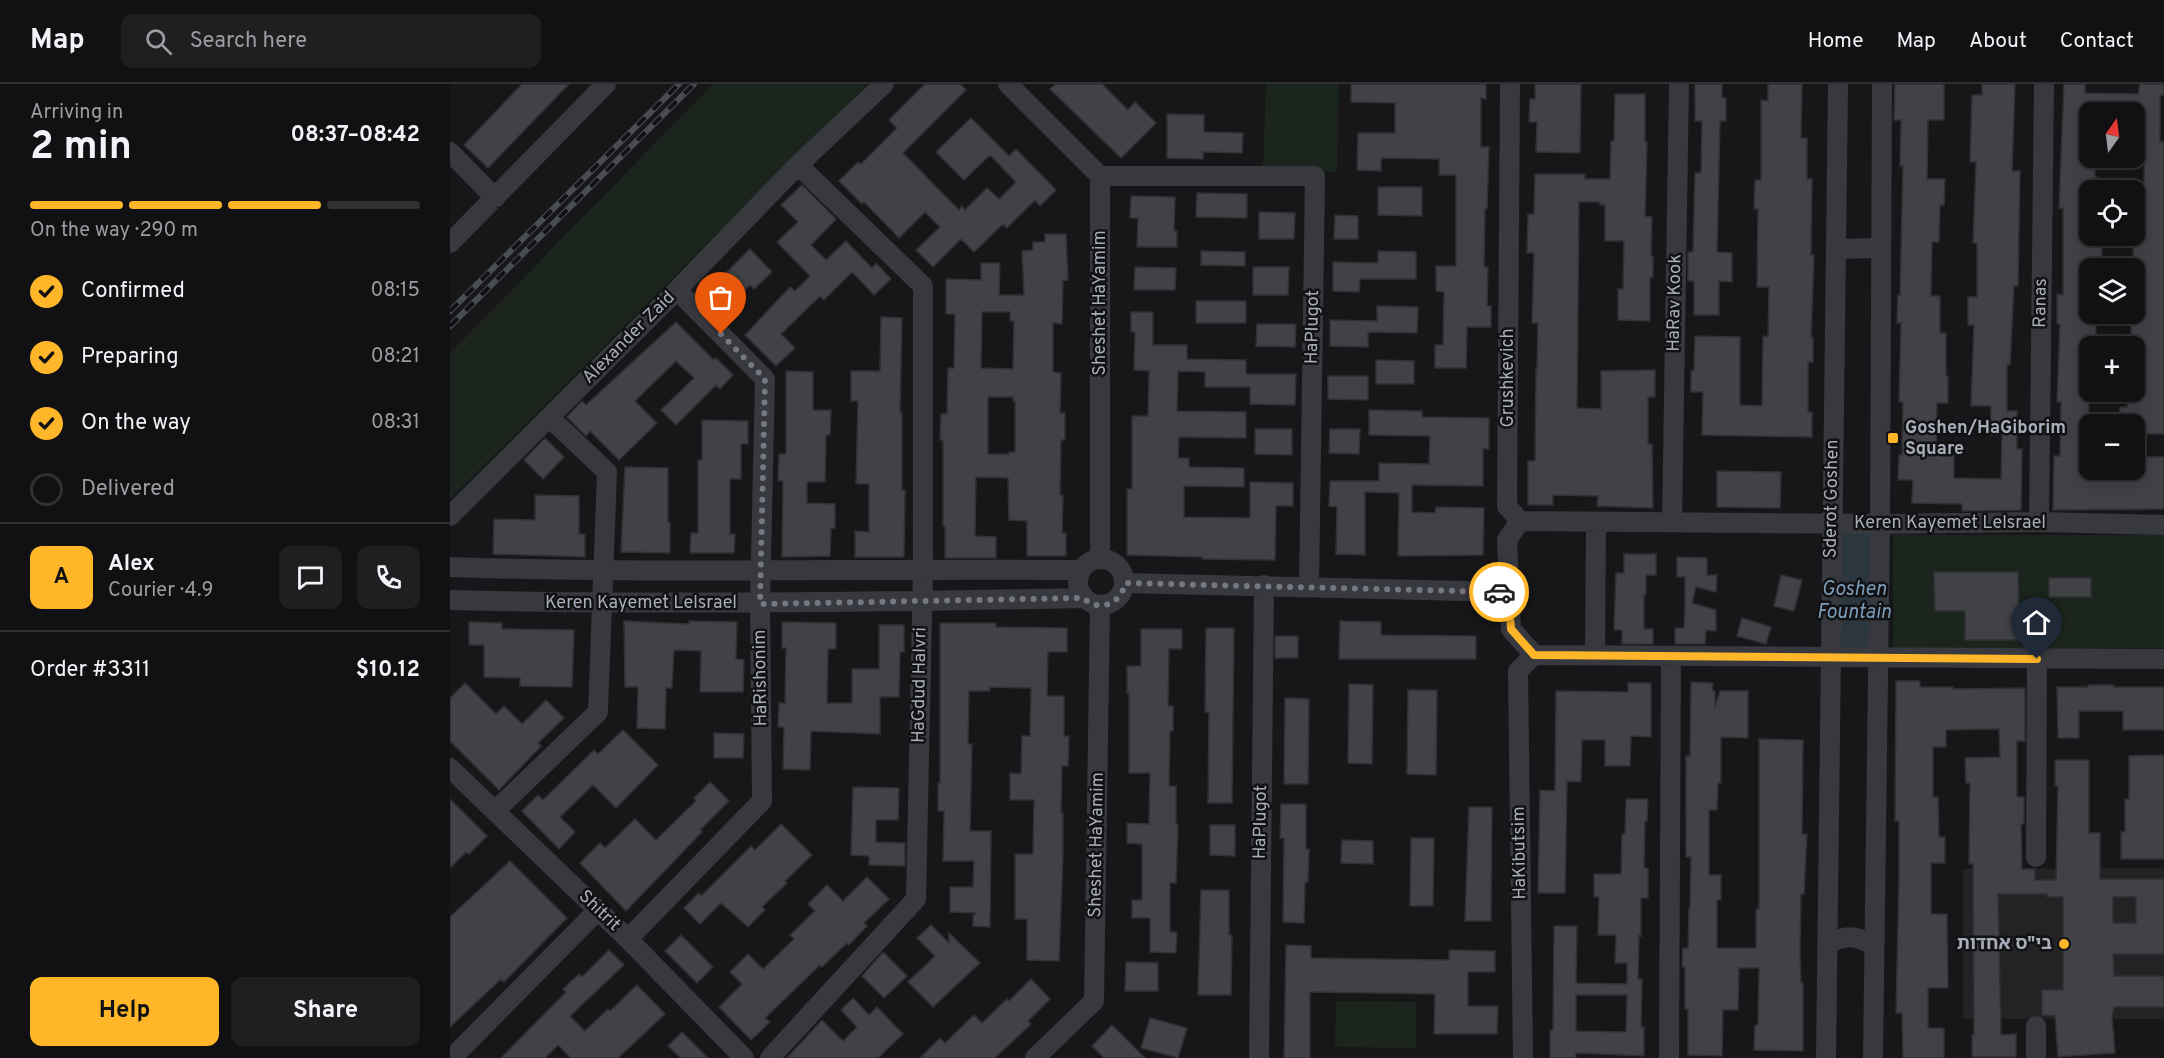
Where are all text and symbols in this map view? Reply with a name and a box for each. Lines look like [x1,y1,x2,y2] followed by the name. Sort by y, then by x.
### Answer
[121,14,541,68] search box
[30,23,85,59] text: Map
[142,25,175,58] icon: search
[190,28,307,55] text: Search here
[1808,28,1864,55] text: Home
[1897,28,1936,55] text: Map
[1969,28,2027,55] text: About
[2060,28,2134,55] text: Contact
[30,100,123,126] text: Arriving in
[2079,102,2145,168] north arrow
[2079,102,2145,480] map controls
[291,122,420,149] text: 08:37–08:42
[30,124,132,173] text: 2 min
[2079,180,2145,246] button: locate
[30,218,198,244] text: On the way · 290 m
[1089,230,1112,376] street label: Sheshet HaYamim
[1663,254,1687,352] street label: HaRav Kook
[2079,258,2145,324] button: layers
[695,272,746,334] pin
[30,275,63,308] icon: check
[81,278,185,305] text: Confirmed
[371,278,420,304] text: 08:15
[2029,278,2053,328] street label: Ranas
[704,281,737,314] icon: bag
[578,287,680,389] street label: Alexander Zaid
[1301,290,1325,364] street label: HaPlugot
[1497,328,1520,428] street label: Grushkevich
[2079,336,2145,402] button: +
[30,341,63,374] icon: check
[81,344,179,371] text: Preparing
[371,344,420,370] text: 08:21
[30,407,63,440] icon: check
[81,410,191,437] text: On the way
[371,410,420,436] text: 08:31
[2079,414,2145,480] button: −
[1905,417,2066,461] place label: Goshen/HaGiborim Square
[1886,431,1900,445] marker: Goshen/HaGiborim Square
[1819,439,1845,559] street label: Sderot Goshen
[81,476,175,503] text: Delivered
[1854,512,2046,535] street label: Keren Kayemet LeIsrael
[279,546,342,609] button: chat
[357,546,420,609] button: phone
[108,551,155,578] text: Alex
[1469,562,1529,622] courier
[54,564,69,591] text: A
[1483,576,1516,609] icon: car
[1817,577,1891,626] water label: Goshen Fountain
[108,578,213,604] text: Courier · 4.9
[545,592,737,615] street label: Keren Kayemet LeIsrael
[2011,597,2062,659] pin
[2020,606,2053,639] icon: home
[907,627,933,743] street label: HaGdud HaIvri
[749,629,773,727] street label: HaRishonim
[30,657,150,684] text: Order #3311
[356,657,420,684] text: $10.12
[1084,772,1110,918] street label: Sheshet HaYamim
[1249,785,1273,859] street label: HaPlugot
[1508,806,1532,900] street label: HaKibutsim
[573,885,625,937] street label: Shitrit
[1957,933,2052,956] place label: בי"ס אחדות
[2057,937,2071,951] marker: בי"ס אחדות
[30,977,219,1046] button: Help
[231,977,420,1046] button: Share

